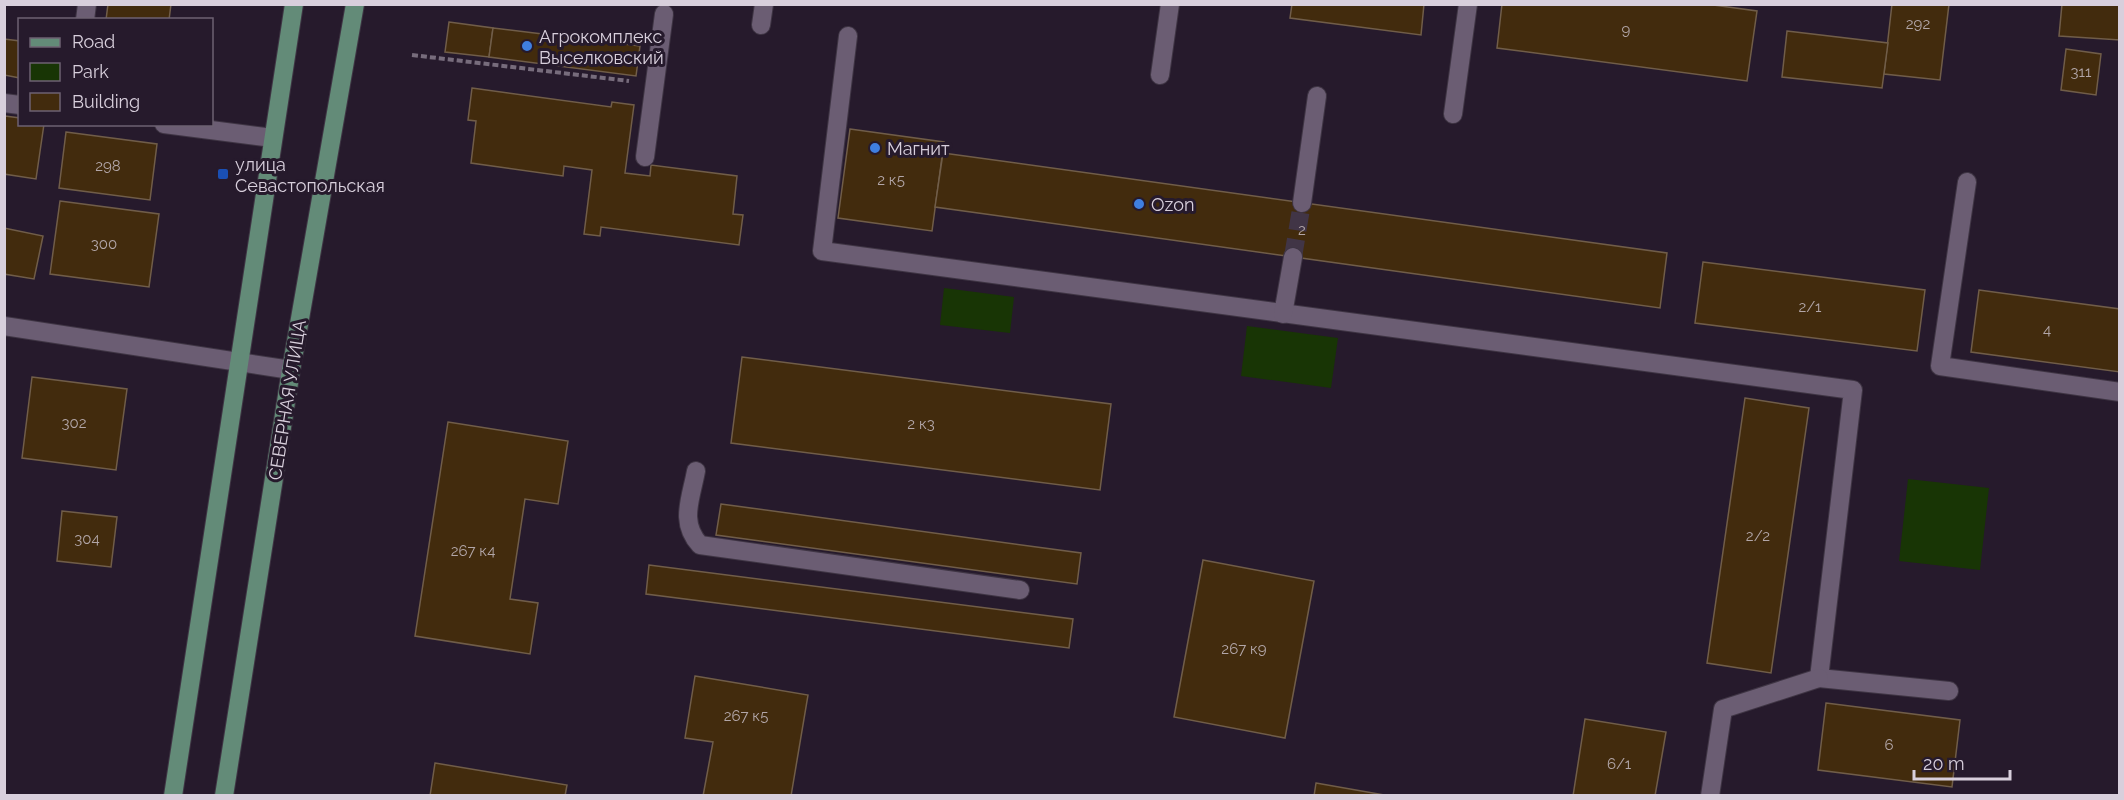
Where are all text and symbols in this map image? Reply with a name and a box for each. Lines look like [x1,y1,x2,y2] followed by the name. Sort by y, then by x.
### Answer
[1906,15,1930,33] house number: 292
[18,18,213,126] legend
[1622,21,1631,39] house number: 9
[539,26,664,68] place label: Агрокомплекс Выселковский
[72,31,115,52] text: Road
[520,39,534,53] marker: Агрокомплекс Выселковский
[72,61,109,82] text: Park
[2071,63,2092,81] house number: 311
[72,91,140,112] text: Building
[887,138,950,159] place label: Магнит
[868,141,882,155] marker: Магнит
[235,154,385,196] place label: улица Севастопольская
[95,157,121,175] house number: 298
[216,167,230,181] marker: улица Севастопольская
[877,171,905,189] house number: 2 к5
[1151,194,1194,215] place label: Ozon
[1132,197,1146,211] marker: Ozon
[1298,221,1306,239] house number: 2
[91,235,117,253] house number: 300
[1799,298,1822,316] house number: 2/1
[264,318,310,482] street label: СЕВЕРНАЯ УЛИЦА
[2043,321,2051,339] house number: 4
[61,414,87,432] house number: 302
[907,415,935,433] house number: 2 к3
[1746,527,1770,545] house number: 2/2
[74,530,100,548] house number: 304
[451,542,495,560] house number: 267 к4
[1221,640,1267,658] house number: 267 к9
[724,707,768,725] house number: 267 к5
[1884,736,1894,754] house number: 6
[1914,743,2010,781] scale bar
[1923,753,1965,774] text: 20 m
[1607,755,1632,773] house number: 6/1

